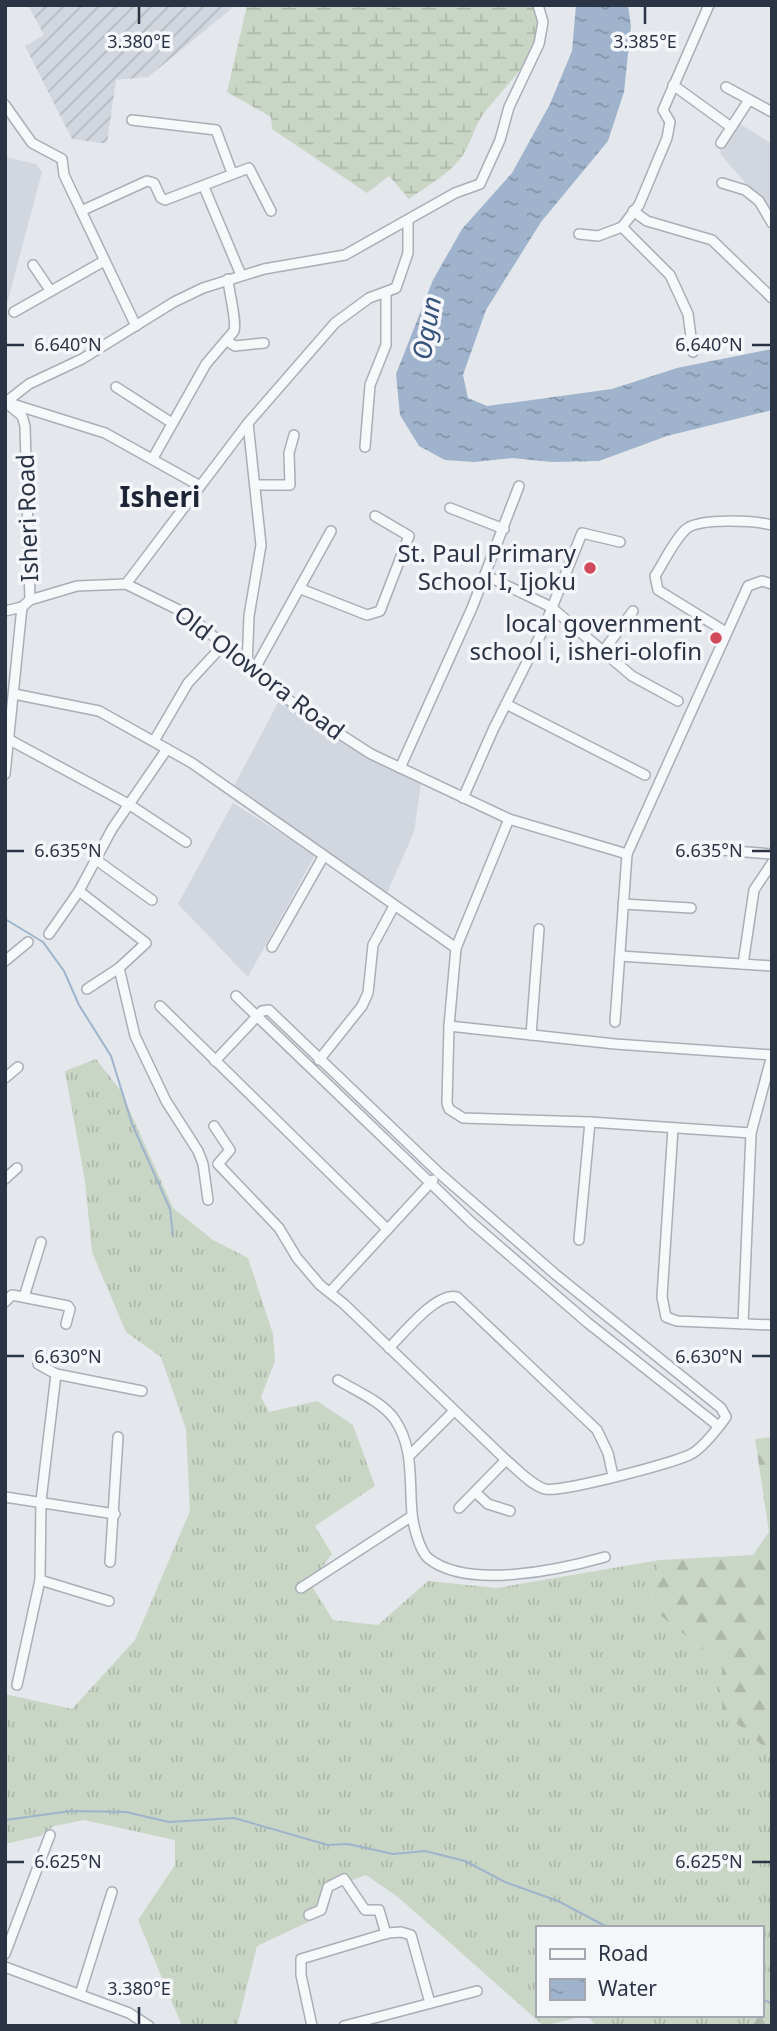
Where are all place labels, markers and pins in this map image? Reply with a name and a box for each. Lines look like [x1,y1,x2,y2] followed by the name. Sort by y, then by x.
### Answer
[398,536,577,597] place label: St. Paul Primary School I, Ijoku
[582,560,598,576] marker: St. Paul Primary School I, Ijoku
[469,606,702,667] place label: local government school i, isheri-olofin
[708,630,724,646] marker: local government school i, isheri-olofin

